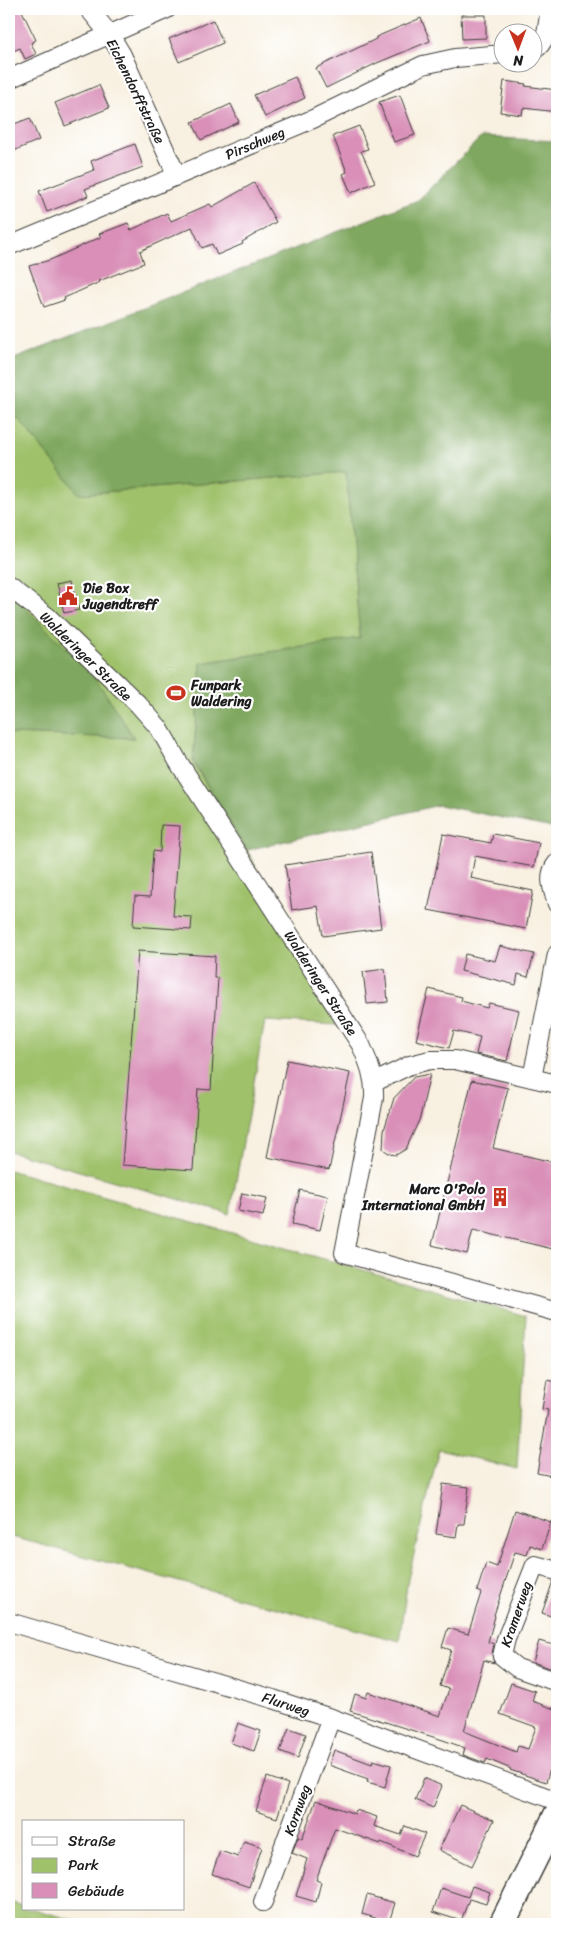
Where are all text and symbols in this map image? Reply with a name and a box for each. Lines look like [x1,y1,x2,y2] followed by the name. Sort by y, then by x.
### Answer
[494,22,544,72] north arrow
[99,34,172,148] street label: Eichendorffstraße
[513,48,524,73] text: N
[221,120,289,167] street label: Pirschweg
[82,576,160,617] place label: Die Box Jugendtreff
[57,585,79,607] public building icon: Die Box Jugendtreff
[33,605,138,708] street label: Walderinger Straße
[190,673,253,714] place label: Funpark Waldering
[165,682,187,704] sports icon: Funpark Waldering
[277,926,364,1041] street label: Walderinger Straße
[361,1177,486,1218] place label: Marc O'Polo International GmbH
[489,1186,511,1208] building icon: Marc O'Polo International GmbH
[494,1578,539,1651] street label: Kramerweg
[259,1685,313,1724] street label: Flurweg
[277,1781,318,1839] street label: Kornweg
[22,1820,185,1910] legend
[68,1828,116,1854] text: Straße
[68,1852,99,1878] text: Park
[68,1878,124,1904] text: Gebäude

